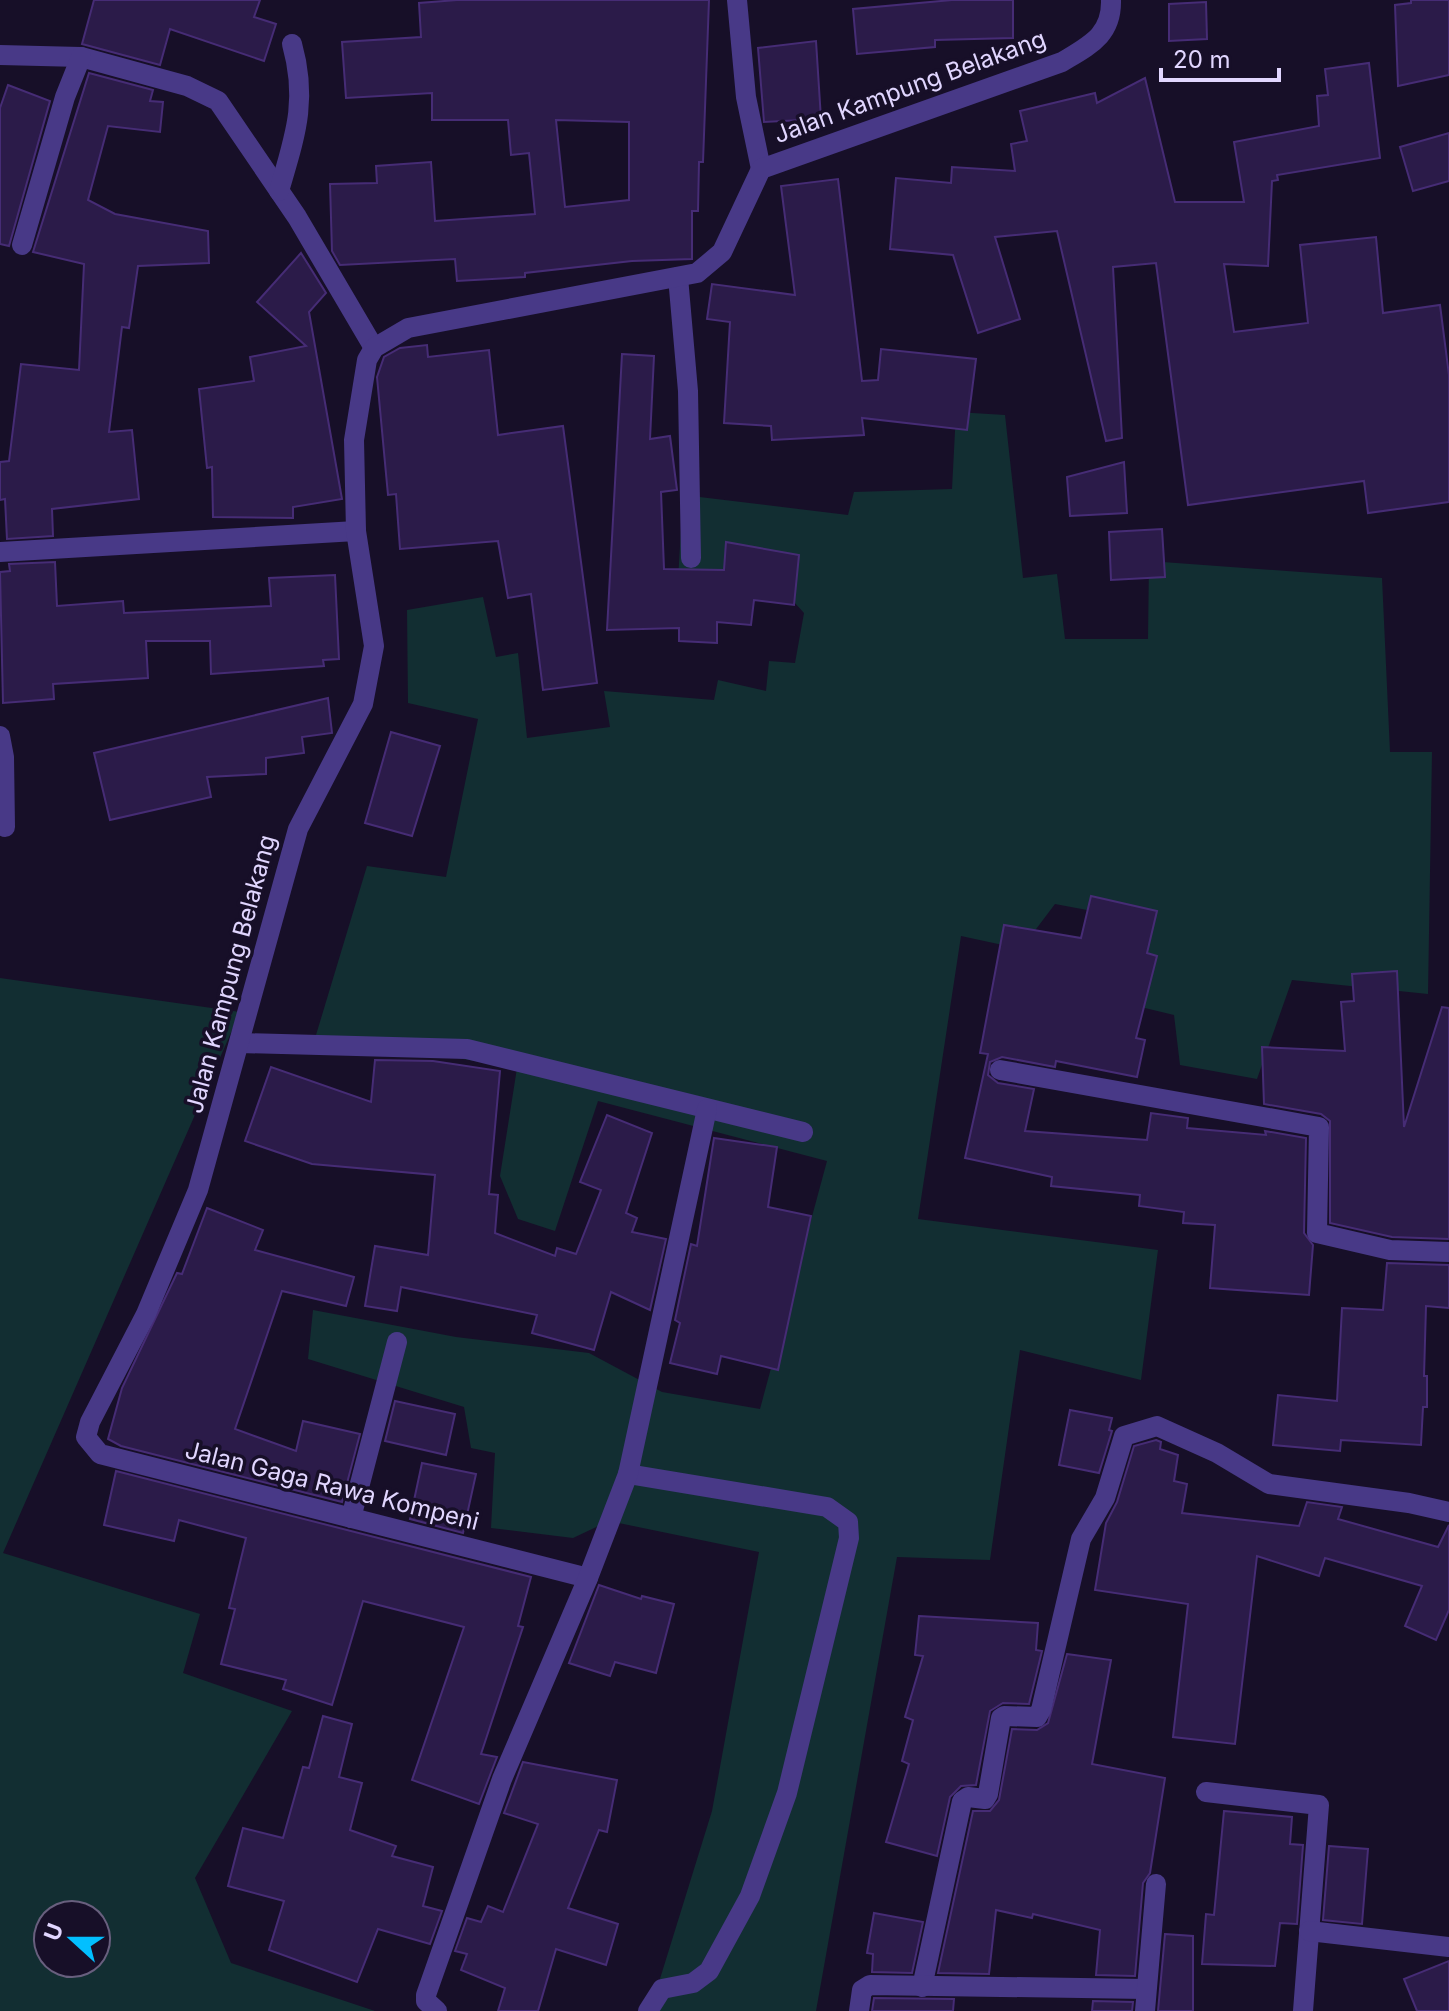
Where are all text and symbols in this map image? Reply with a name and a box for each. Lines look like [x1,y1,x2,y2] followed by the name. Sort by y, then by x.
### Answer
[770,24,1050,149] street label: Jalan Kampung Belakang
[1161,32,1279,82] scale bar
[1173,45,1231,74] text: 20 m
[179,831,282,1116] street label: Jalan Kampung Belakang
[182,1435,482,1536] street label: Jalan Gaga Rawa Kompeni
[32,1899,112,1979] north arrow
[38,1920,68,1944] text: U

